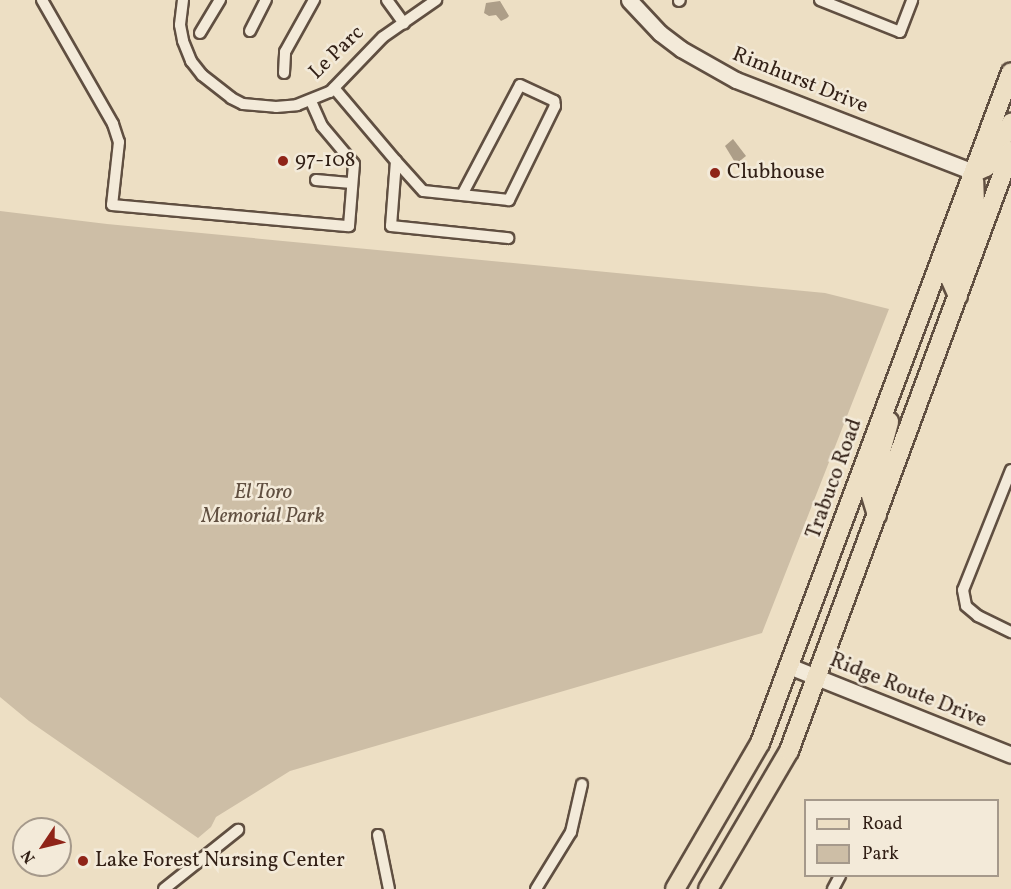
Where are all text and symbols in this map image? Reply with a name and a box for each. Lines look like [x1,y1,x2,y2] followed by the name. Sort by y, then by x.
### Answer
[304,21,370,85] street label: Le Parc
[728,42,872,120] street label: Rimhurst Drive
[295,148,355,174] place label: 97-108
[276,154,290,168] marker: 97-108
[727,160,825,186] place label: Clubhouse
[708,166,722,180] marker: Clubhouse
[802,415,868,543] street label: Trabuco Road
[202,480,324,530] park label: El Toro Memorial Park
[826,648,990,734] street label: Ridge Route Drive
[804,799,999,877] legend
[862,812,903,837] text: Road
[12,817,72,877] north arrow
[862,842,899,867] text: Park
[17,845,41,867] text: N
[95,848,345,874] place label: Lake Forest Nursing Center
[76,854,90,868] marker: Lake Forest Nursing Center

